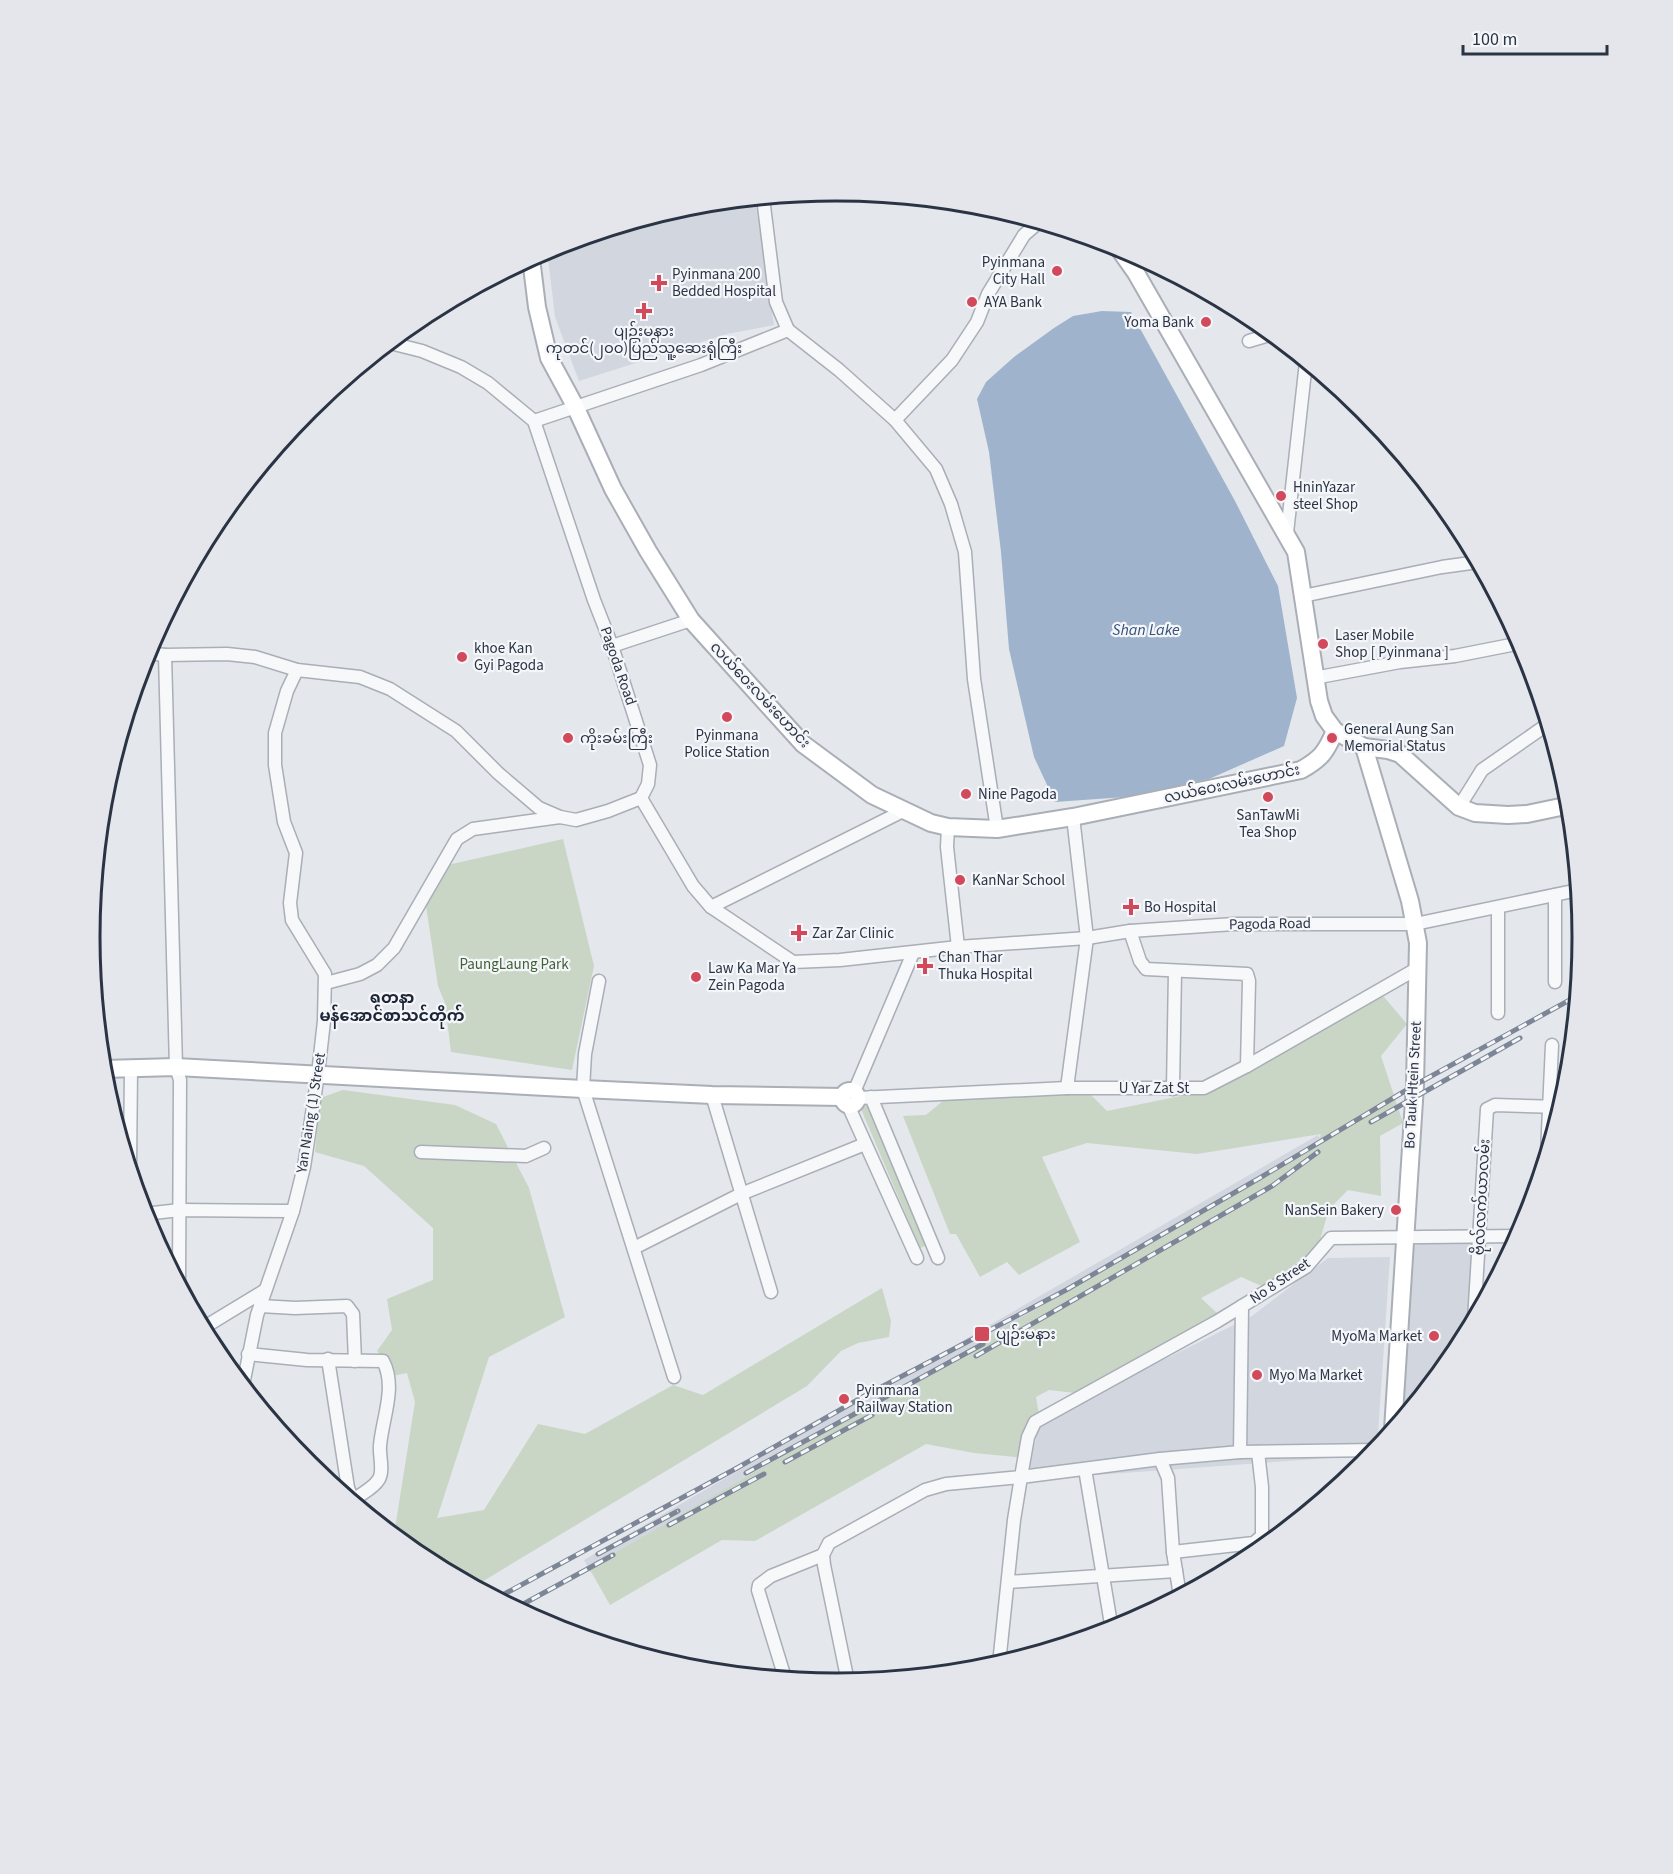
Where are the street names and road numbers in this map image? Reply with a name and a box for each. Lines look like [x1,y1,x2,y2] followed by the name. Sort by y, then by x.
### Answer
[595,624,641,708] street label: Pagoda Road
[705,637,815,753] street label: လယ်ဝေးလမ်းဟောင်း
[1162,759,1302,809] street label: လယ်ဝေးလမ်းဟောင်း
[1229,913,1311,935] street label: Pagoda Road
[1399,1021,1427,1149] street label: Bo Tauk Htein Street
[291,1051,331,1176] street label: Yan Naing (1) Street
[1119,1078,1189,1099] street label: U Yar Zat St
[1468,1138,1497,1256] street label: ဗိုလ်လက်ယာလမ်း
[1246,1253,1314,1309] street label: No 8 Street

